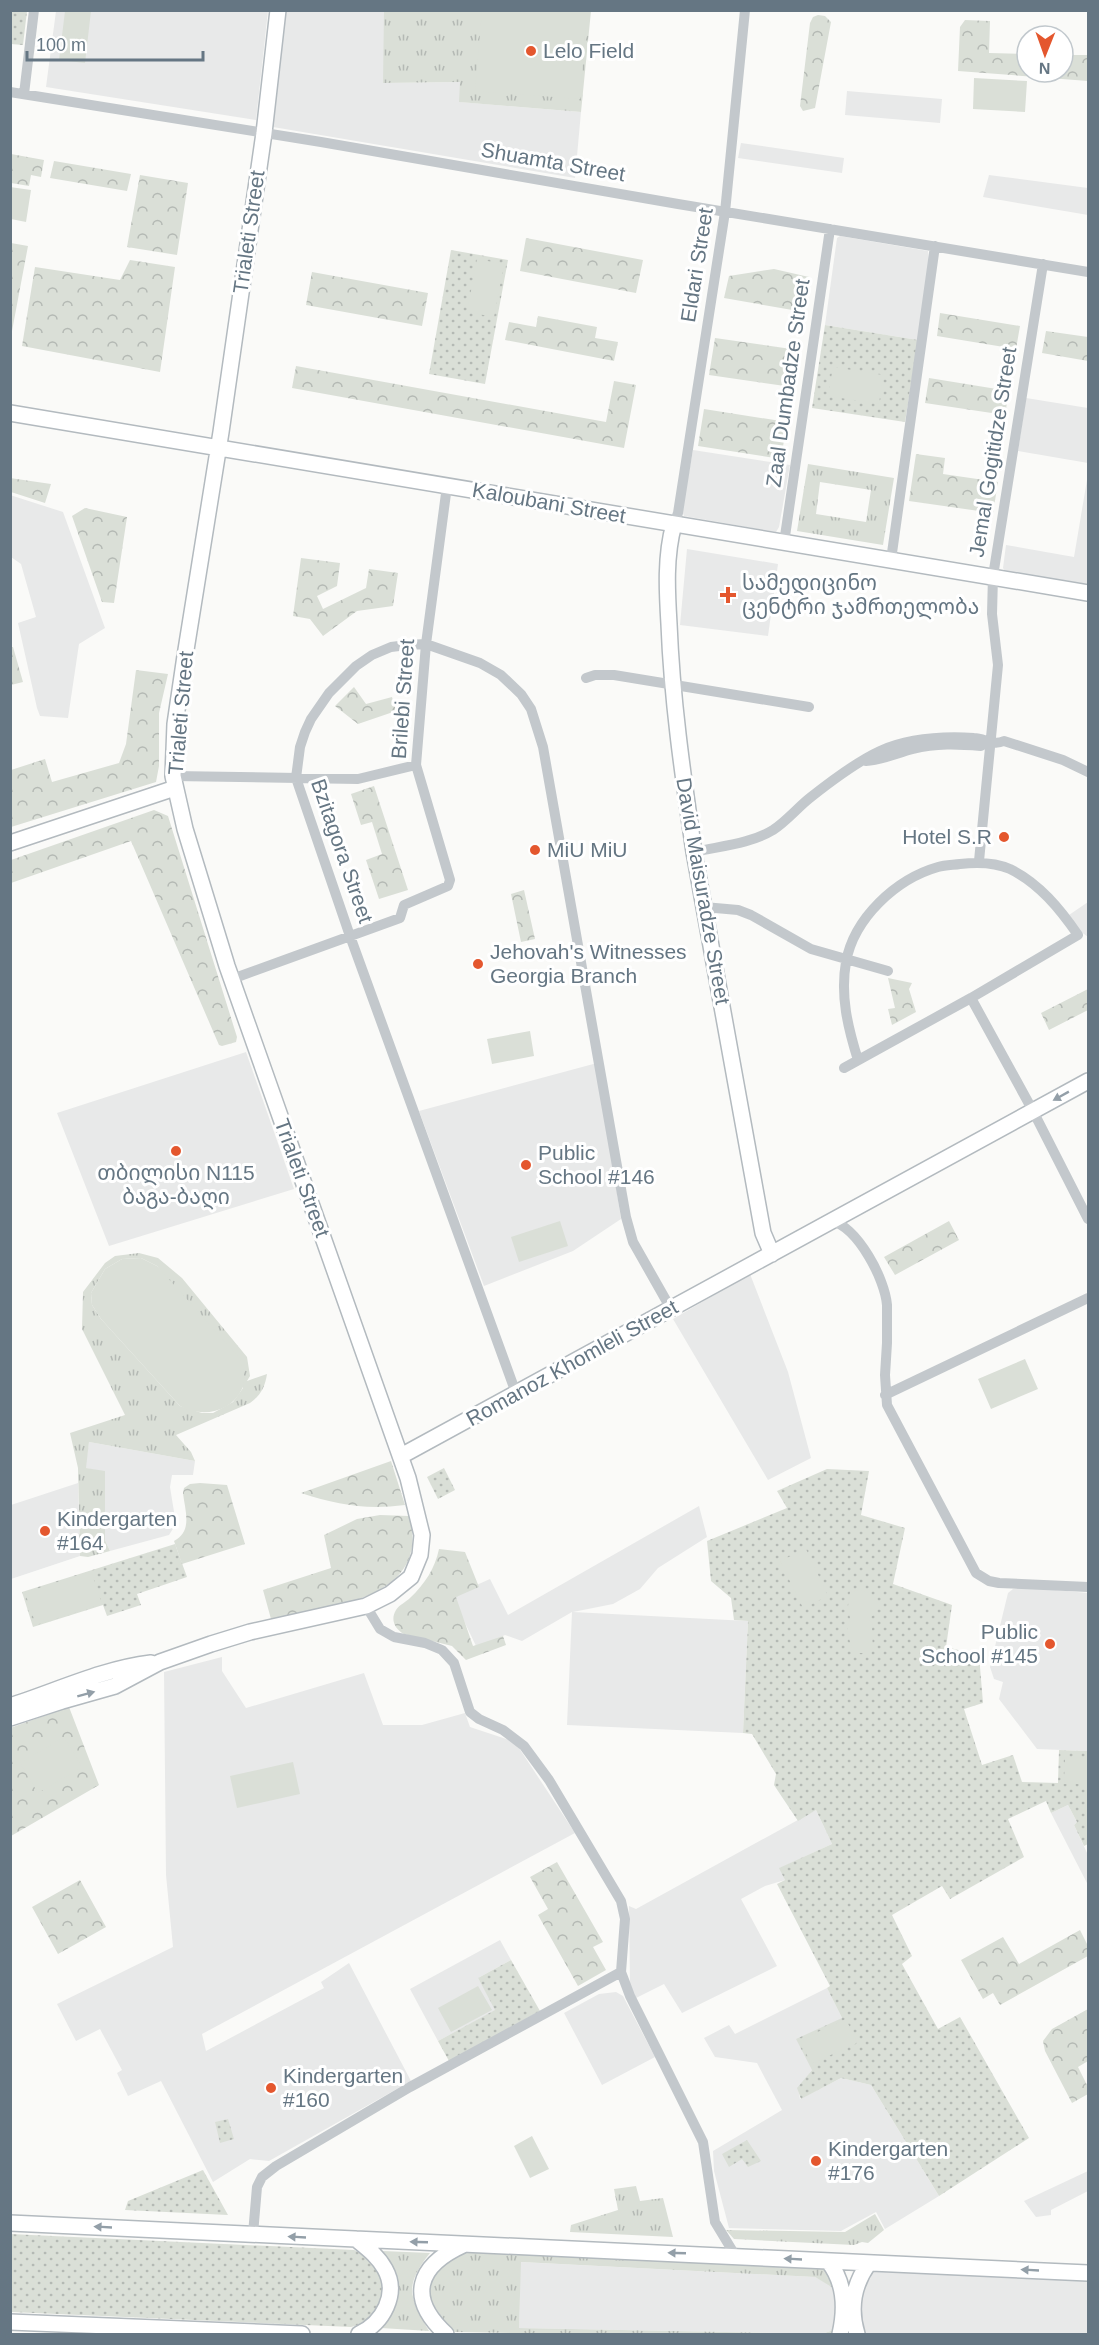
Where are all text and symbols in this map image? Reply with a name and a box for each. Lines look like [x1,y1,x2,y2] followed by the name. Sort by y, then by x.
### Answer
[27,24,202,62] scale bar
[1015,24,1075,84] north arrow
[36,35,86,55] text: 100 m
[543,39,634,62] place label: Lelo Field
[524,44,538,58] marker: Lelo Field
[1039,60,1051,77] text: N
[479,138,627,186] street label: Shuamta Street
[228,169,269,295] street label: Trialeti Street
[676,206,717,324] street label: Eldari Street
[761,277,814,489] street label: Zaal Dumbadze Street
[965,345,1021,559] street label: Jemal Gogitidze Street
[471,478,628,527] street label: Kaloubani Street
[742,571,979,620] place label: სამედიცინო ცენტრი ჯამრთელობა
[719,586,737,604] marker: სამედიცინო ცენტრი ჯამრთელობა
[387,638,418,760] street label: Brilebi Street
[164,650,197,776] street label: Trialeti Street
[307,776,378,926] street label: Bzitagora Street
[672,776,735,1006] street label: David Maisuradze Street
[902,825,992,848] place label: Hotel S.R
[997,830,1011,844] marker: Hotel S.R
[547,838,627,861] place label: MiU MiU
[528,843,542,857] marker: MiU MiU
[490,940,687,987] place label: Jehovah's Witnesses Georgia Branch
[471,957,485,971] marker: Jehovah's Witnesses Georgia Branch
[1052,1091,1069,1101] one-way arrow
[270,1116,335,1240] street label: Trialeti Street
[538,1141,655,1188] place label: Public School #146
[169,1144,183,1158] marker: თბილისი N115 ბაგა-ბაღი
[519,1158,533,1172] marker: Public School #146
[97,1161,255,1210] place label: თბილისი N115 ბაგა-ბაღი
[462,1295,682,1430] street label: Romanoz Khomleli Street
[57,1507,177,1554] place label: Kindergarten #164
[38,1524,52,1538] marker: Kindergarten #164
[921,1620,1038,1667] place label: Public School #145
[1043,1637,1057,1651] marker: Public School #145
[77,1689,95,1698] one-way arrow
[283,2064,403,2111] place label: Kindergarten #160
[264,2081,278,2095] marker: Kindergarten #160
[828,2137,948,2184] place label: Kindergarten #176
[809,2154,823,2168] marker: Kindergarten #176
[93,2223,112,2232] one-way arrow
[288,2232,307,2241] one-way arrow
[409,2237,428,2247] one-way arrow
[667,2248,686,2258] one-way arrow
[784,2254,803,2263] one-way arrow
[1021,2265,1040,2275] one-way arrow

